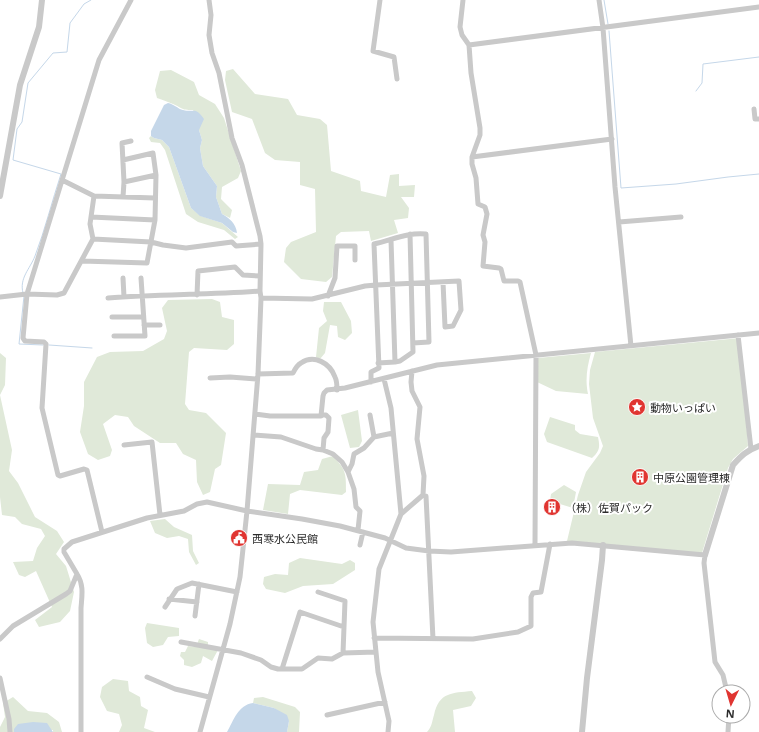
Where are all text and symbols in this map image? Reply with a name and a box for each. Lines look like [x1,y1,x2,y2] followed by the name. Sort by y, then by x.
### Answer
[627,397,647,417] place icon: 動物いっぱい
[650,400,716,415] place label: 動物いっぱい
[630,467,650,487] building icon: 中原公園管理棟
[653,470,730,485] place label: 中原公園管理棟
[542,497,562,517] building icon: （株）佐賀パック
[565,500,653,515] place label: （株）佐賀パック
[229,528,249,548] public building icon: 西寒水公民館
[252,531,318,546] place label: 西寒水公民館
[711,684,751,724] north arrow
[725,707,735,722] text: N

